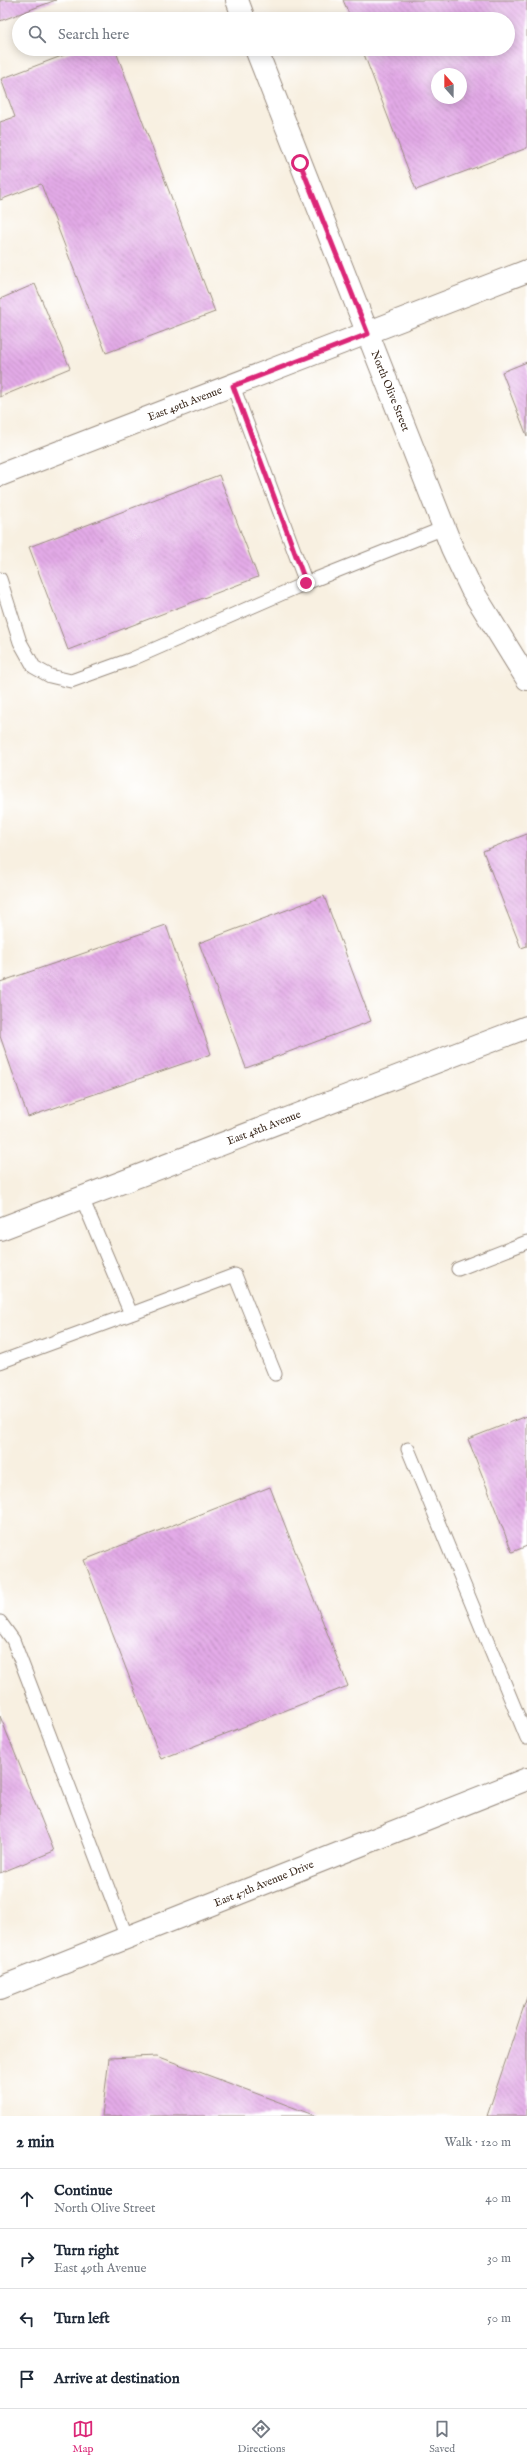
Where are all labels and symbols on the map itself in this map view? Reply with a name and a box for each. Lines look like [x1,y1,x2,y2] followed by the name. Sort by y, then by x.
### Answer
[431,68,467,104] north arrow
[291,154,309,172] route start
[367,349,413,434] street label: North Olive Street
[146,383,224,425] street label: East 49th Avenue
[297,574,315,592] route end
[225,1108,303,1148] street label: East 48th Avenue
[212,1858,316,1910] street label: East 47th Avenue Drive

